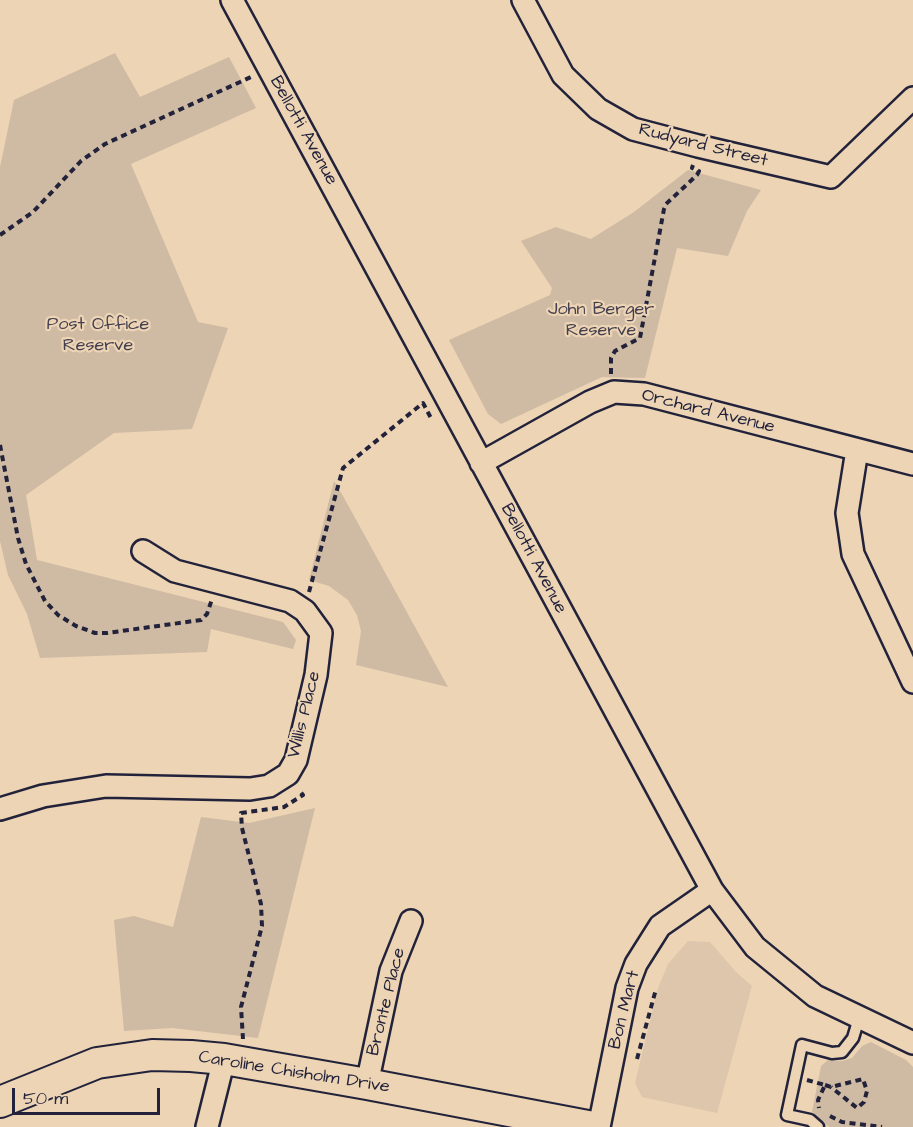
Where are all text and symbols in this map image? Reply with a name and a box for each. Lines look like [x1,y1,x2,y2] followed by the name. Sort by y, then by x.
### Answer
[264,73,342,189] street label: Bellotti Avenue
[636,120,770,172] street label: Rudyard Street
[548,299,654,342] park label: John Berger Reserve
[47,314,149,356] park label: Post Office Reserve
[639,385,777,439] street label: Orchard Avenue
[495,500,571,618] street label: Bellotti Avenue
[284,669,326,761] street label: Willis Place
[363,946,411,1058] street label: Bronte Place
[605,968,645,1052] street label: Bon Mart
[197,1047,391,1099] street label: Caroline Chisholm Drive
[15,1076,164,1114] scale bar
[23,1086,68,1111] text: 50 m

